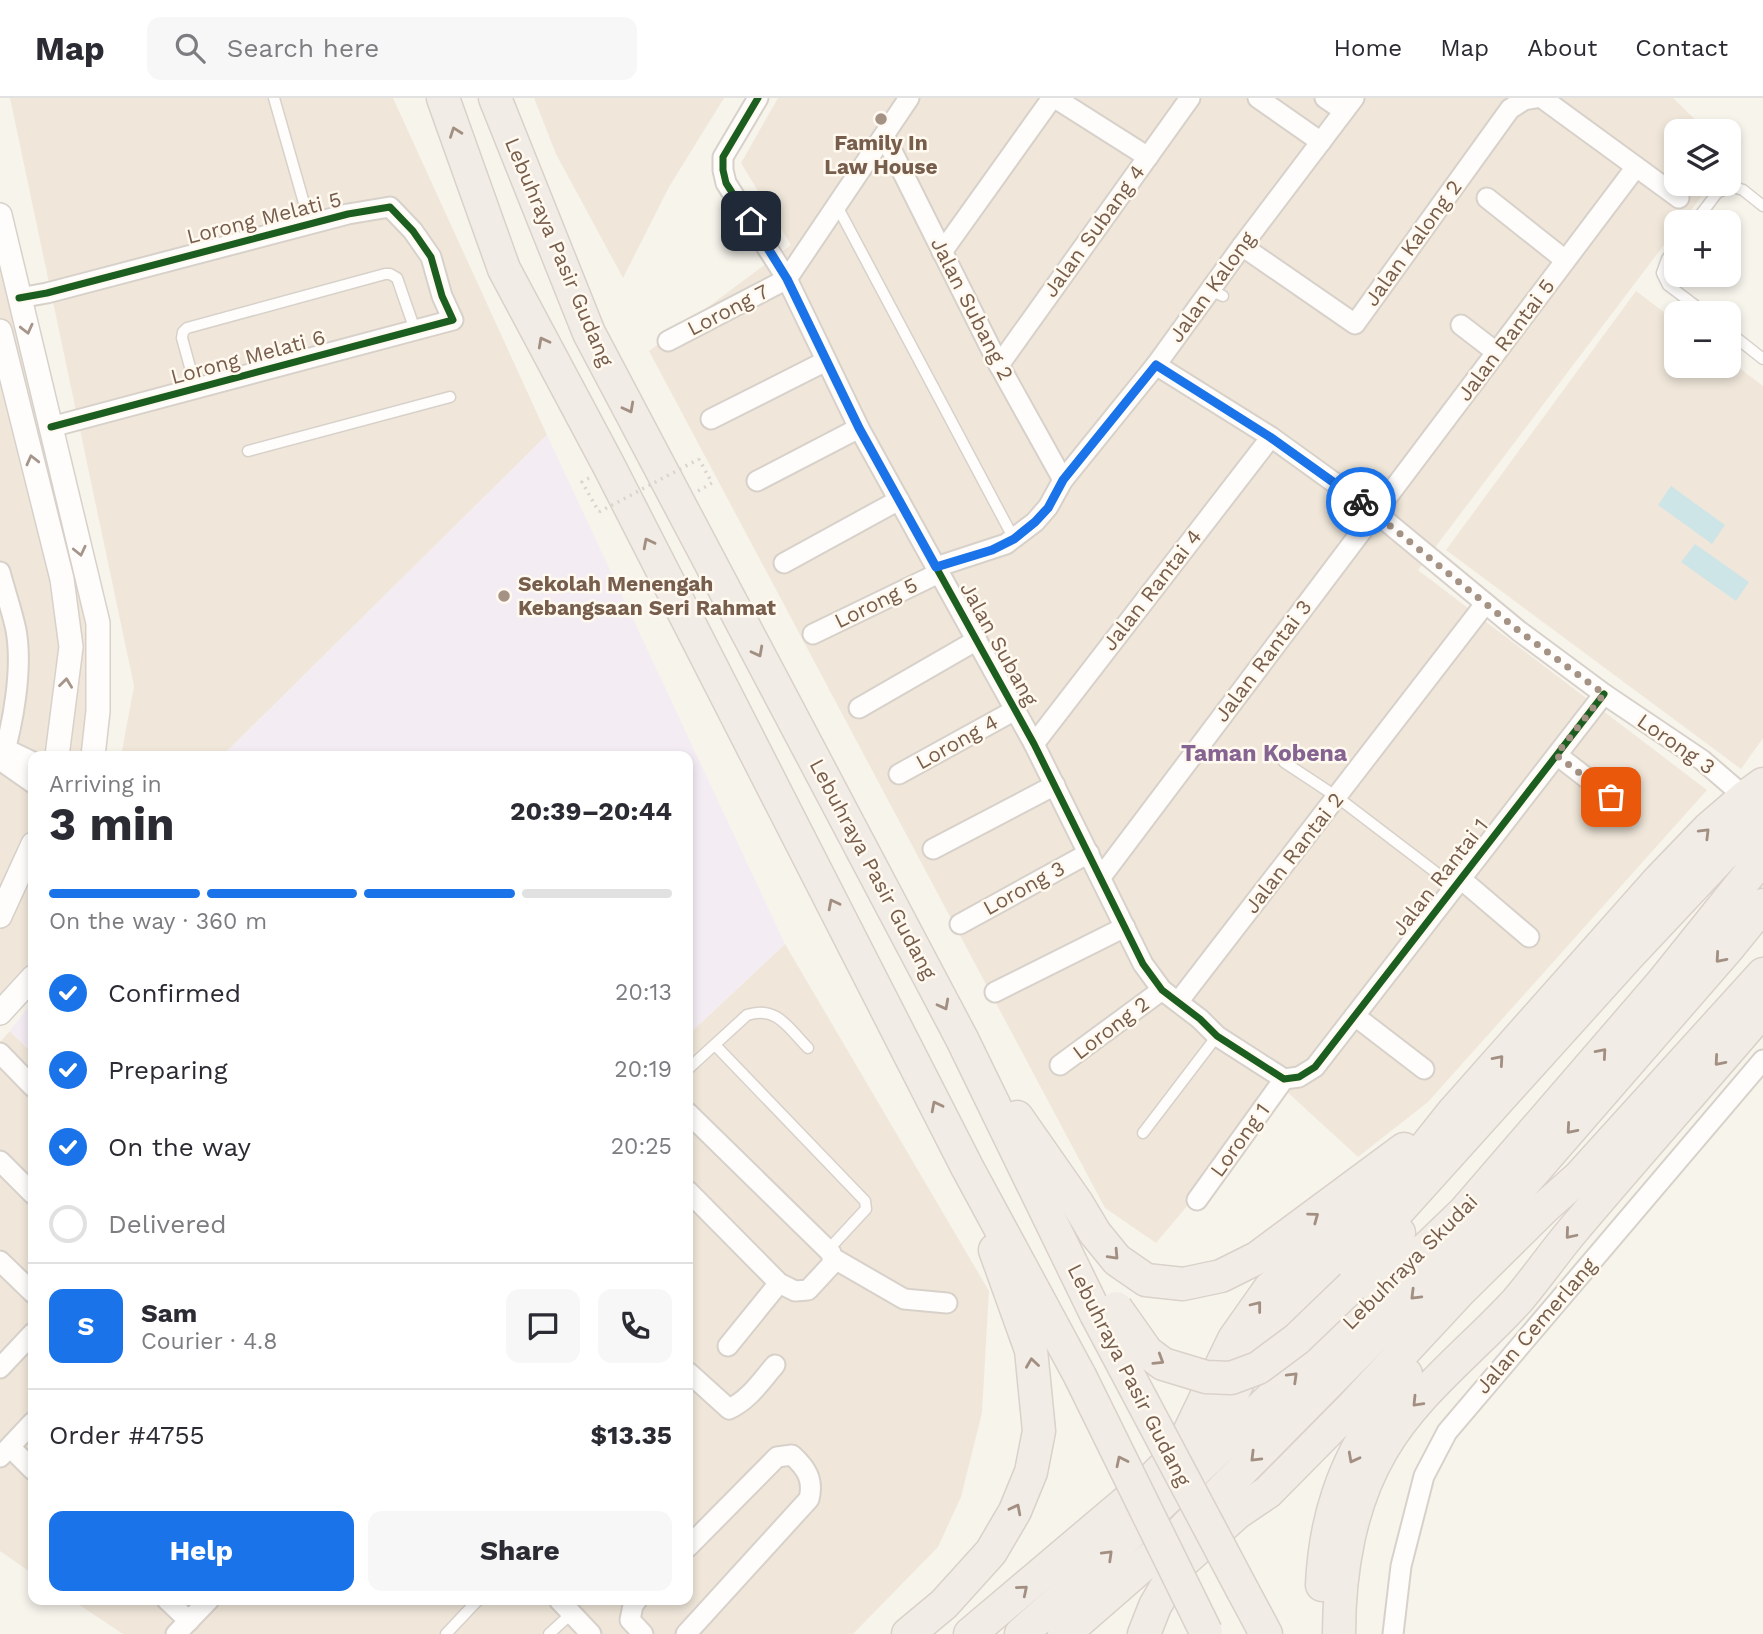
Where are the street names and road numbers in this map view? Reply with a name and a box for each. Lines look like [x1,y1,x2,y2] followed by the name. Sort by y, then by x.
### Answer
[500,134,619,371] street label: Lebuhraya Pasir Gudang
[1037,160,1150,302] street label: Jalan Subang 4
[1358,175,1467,311] street label: Jalan Kalong 2
[184,186,344,249] street label: Lorong Melati 5
[1163,226,1261,347] street label: Jalan Kalong
[926,233,1019,384] street label: Jalan Subang 2
[1452,274,1560,406] street label: Jalan Rantai 5
[683,278,773,341] street label: Lorong 7
[168,324,328,389] street label: Lorong Melati 6
[1097,524,1207,655] street label: Jalan Rantai 4
[830,572,921,633] street label: Lorong 5
[955,578,1044,711] street label: Jalan Subang
[1209,595,1317,727] street label: Jalan Rantai 3
[1633,708,1720,779] street label: Lorong 3
[911,709,1002,774] street label: Lorong 4
[805,754,943,984] street label: Lebuhraya Pasir Gudang
[1239,787,1348,918] street label: Jalan Rantai 2
[1386,813,1493,940] street label: Jalan Rantai 1
[979,855,1069,920] street label: Lorong 3
[1068,991,1154,1064] street label: Lorong 2
[1205,1098,1275,1181] street label: Lorong 1
[1337,1189,1483,1335] street label: Lebuhraya Skudai
[1470,1252,1602,1399] street label: Jalan Cemerlang
[1062,1259,1197,1491] street label: Lebuhraya Pasir Gudang

